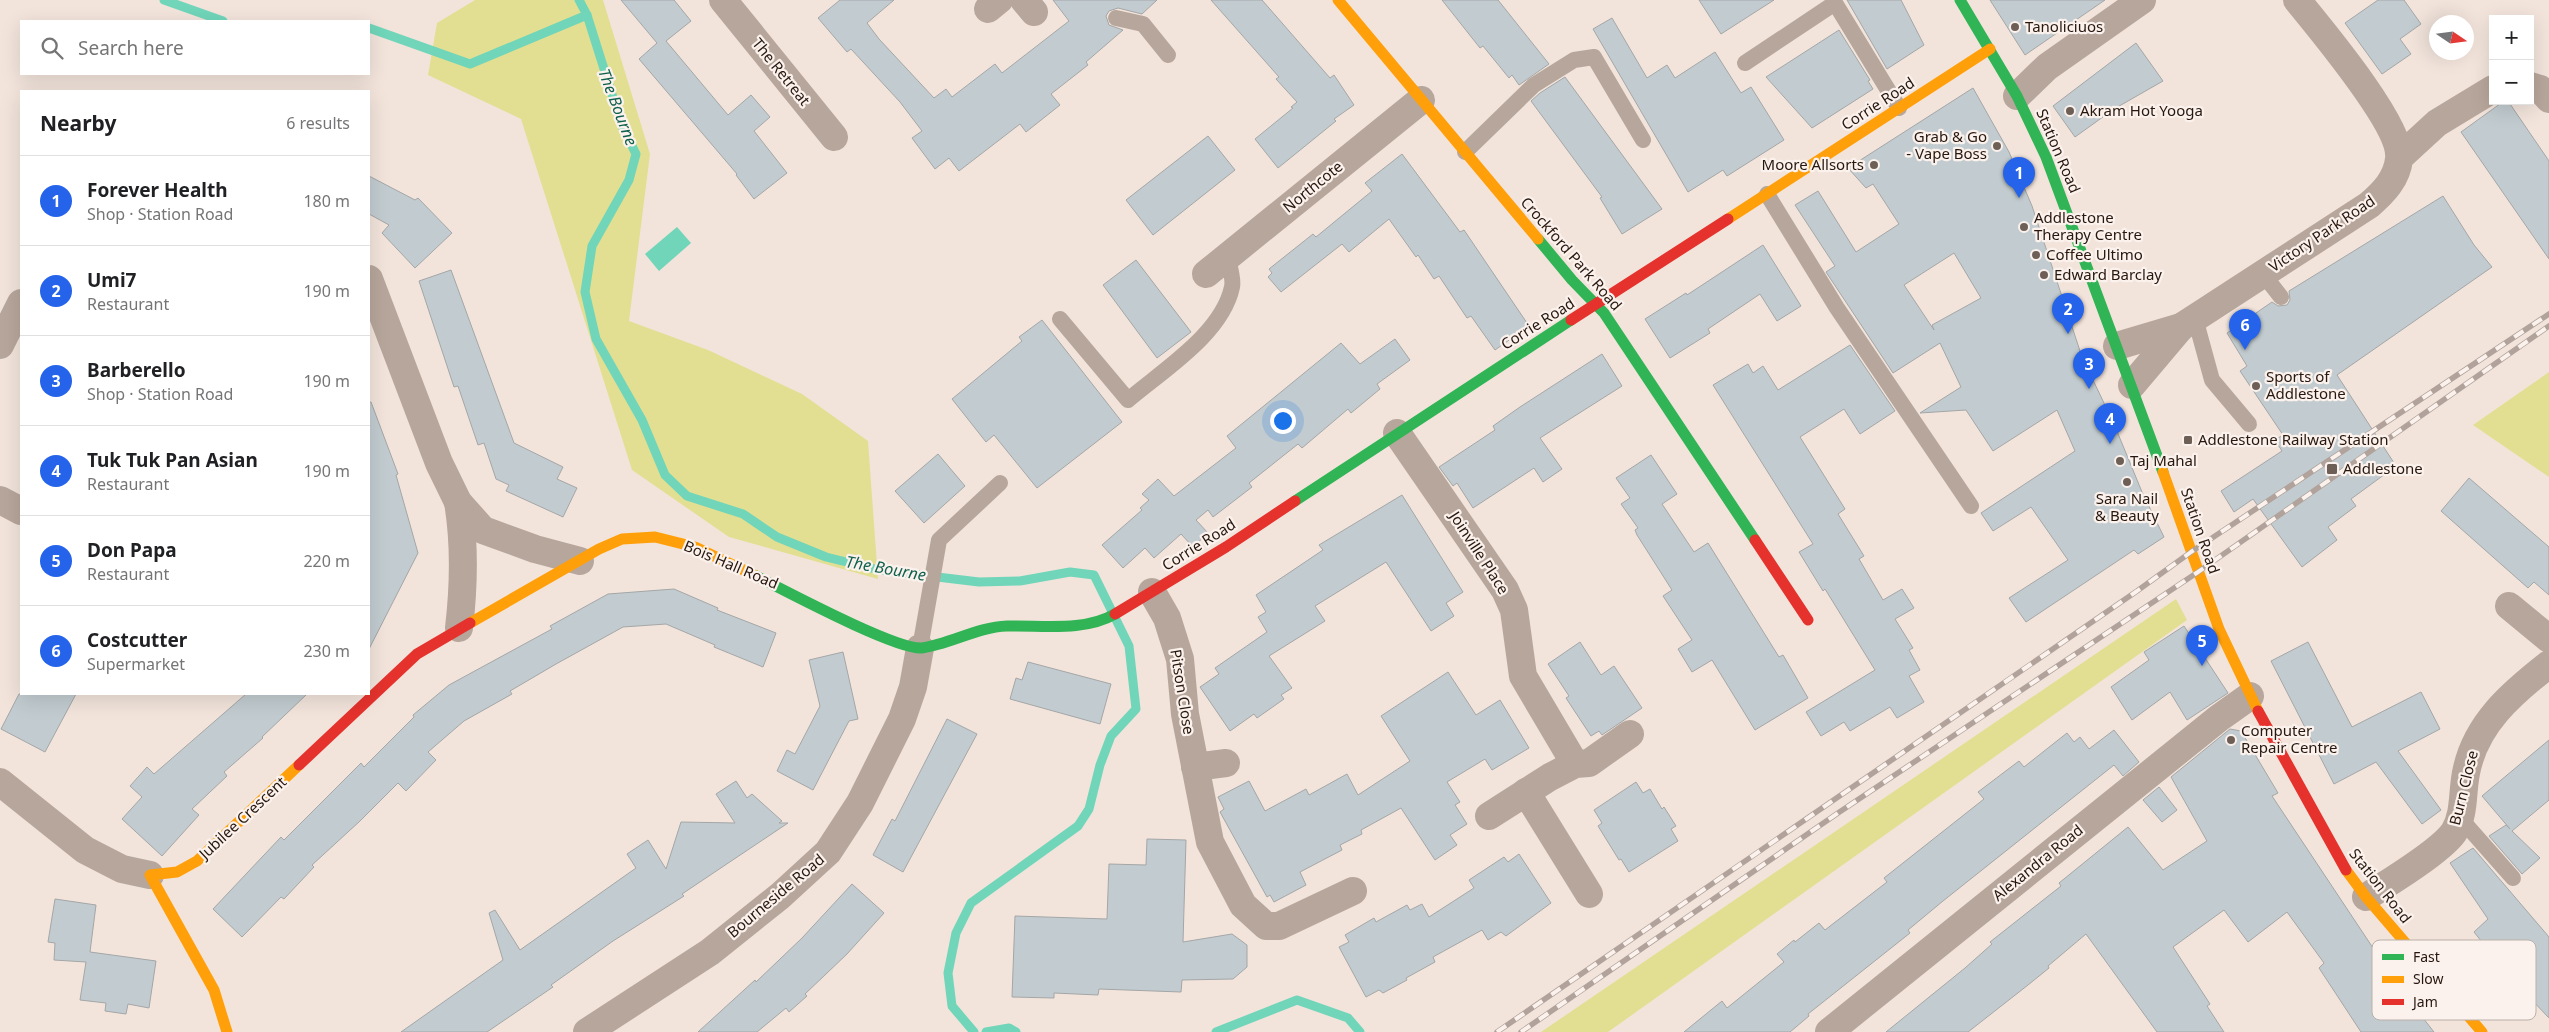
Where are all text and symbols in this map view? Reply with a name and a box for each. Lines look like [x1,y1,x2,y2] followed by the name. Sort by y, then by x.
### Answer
[2429,15,2474,60] north arrow
[2489,15,2534,105] map controls
[2489,15,2534,60] button: +
[2025,16,2103,36] place label: Tanoliciuos
[20,20,370,75] search box
[2009,21,2021,33] marker: Tanoliciuos
[748,33,816,110] street label: The Retreat
[38,34,66,62] icon: search
[78,35,184,61] text: Search here
[2489,60,2534,105] button: −
[593,65,643,149] water label: The Bourne
[1837,72,1918,134] street label: Corrie Road
[2080,100,2203,120] place label: Akram Hot Yooga
[2032,105,2086,196] street label: Station Road
[2064,105,2076,117] marker: Akram Hot Yooga
[40,109,116,137] text: Nearby
[286,112,350,134] text: 6 results
[1906,126,1987,163] place label: Grab & Go - Vape Boss
[1991,140,2003,152] marker: Grab & Go - Vape Boss
[1762,154,1864,174] place label: Moore Allsorts
[1278,156,1346,216] street label: Northcote
[2003,157,2035,198] pin: 1
[1868,159,1880,171] marker: Moore Allsorts
[87,177,228,203] text: Forever Health
[51,190,61,212] text: 1
[303,190,350,212] text: 180 m
[2264,190,2378,276] street label: Victory Park Road
[1517,192,1627,314] street label: Crockford Park Road
[87,203,233,225] text: Shop · Station Road
[2034,207,2142,244] place label: Addlestone Therapy Centre
[2018,221,2030,233] marker: Addlestone Therapy Centre
[2046,244,2143,264] place label: Coffee Ultimo
[2030,249,2042,261] marker: Coffee Ultimo
[2054,264,2162,284] place label: Edward Barclay
[87,267,136,293] text: Umi7
[2038,269,2050,281] marker: Edward Barclay
[51,280,61,302] text: 2
[303,280,350,302] text: 190 m
[87,293,169,315] text: Restaurant
[1497,293,1578,354] street label: Corrie Road
[2052,293,2084,334] pin: 2
[2229,309,2261,350] pin: 6
[2073,348,2105,389] pin: 3
[87,357,186,383] text: Barberello
[2266,366,2346,403] place label: Sports of Addlestone
[51,370,61,392] text: 3
[303,370,350,392] text: 190 m
[2250,380,2262,392] marker: Sports of Addlestone
[87,383,233,405] text: Shop · Station Road
[2094,403,2126,444] pin: 4
[1270,408,1296,434] your location
[2198,429,2389,449] place label: Addlestone Railway Station
[2182,434,2194,446] marker: Addlestone Railway Station
[87,447,258,473] text: Tuk Tuk Pan Asian
[2130,450,2197,470] place label: Taj Mahal
[2114,455,2126,467] marker: Taj Mahal
[2343,458,2423,478] place label: Addlestone
[51,460,61,482] text: 4
[303,460,350,482] text: 190 m
[2325,462,2339,476] marker: Addlestone
[87,473,169,495] text: Restaurant
[2121,476,2133,488] marker: Sara Nail & Beauty
[2177,485,2225,576] street label: Station Road
[2095,488,2159,525] place label: Sara Nail & Beauty
[1445,506,1514,598] street label: Joinville Place
[1158,514,1239,575] street label: Corrie Road
[681,535,782,593] street label: Bois Hall Road
[87,537,177,563] text: Don Papa
[51,550,61,572] text: 5
[303,550,350,572] text: 220 m
[844,550,928,586] water label: The Bourne
[87,563,169,585] text: Restaurant
[2186,625,2218,666] pin: 5
[87,627,187,653] text: Costcutter
[51,640,61,662] text: 6
[303,640,350,662] text: 230 m
[1166,648,1200,736] street label: Pitson Close
[87,653,185,675] text: Supermarket
[2241,720,2337,757] place label: Computer Repair Centre
[2225,734,2237,746] marker: Computer Repair Centre
[2444,748,2482,827] street label: Burn Close
[193,771,291,864] street label: Jubilee Crescent
[1988,820,2087,905] street label: Alexandra Road
[2345,844,2416,927] street label: Station Road
[723,849,828,942] street label: Bourneside Road
[2372,940,2536,1020] legend
[2413,947,2440,966] text: Fast
[2413,969,2444,988] text: Slow
[2411,992,2438,1011] text: Jam

